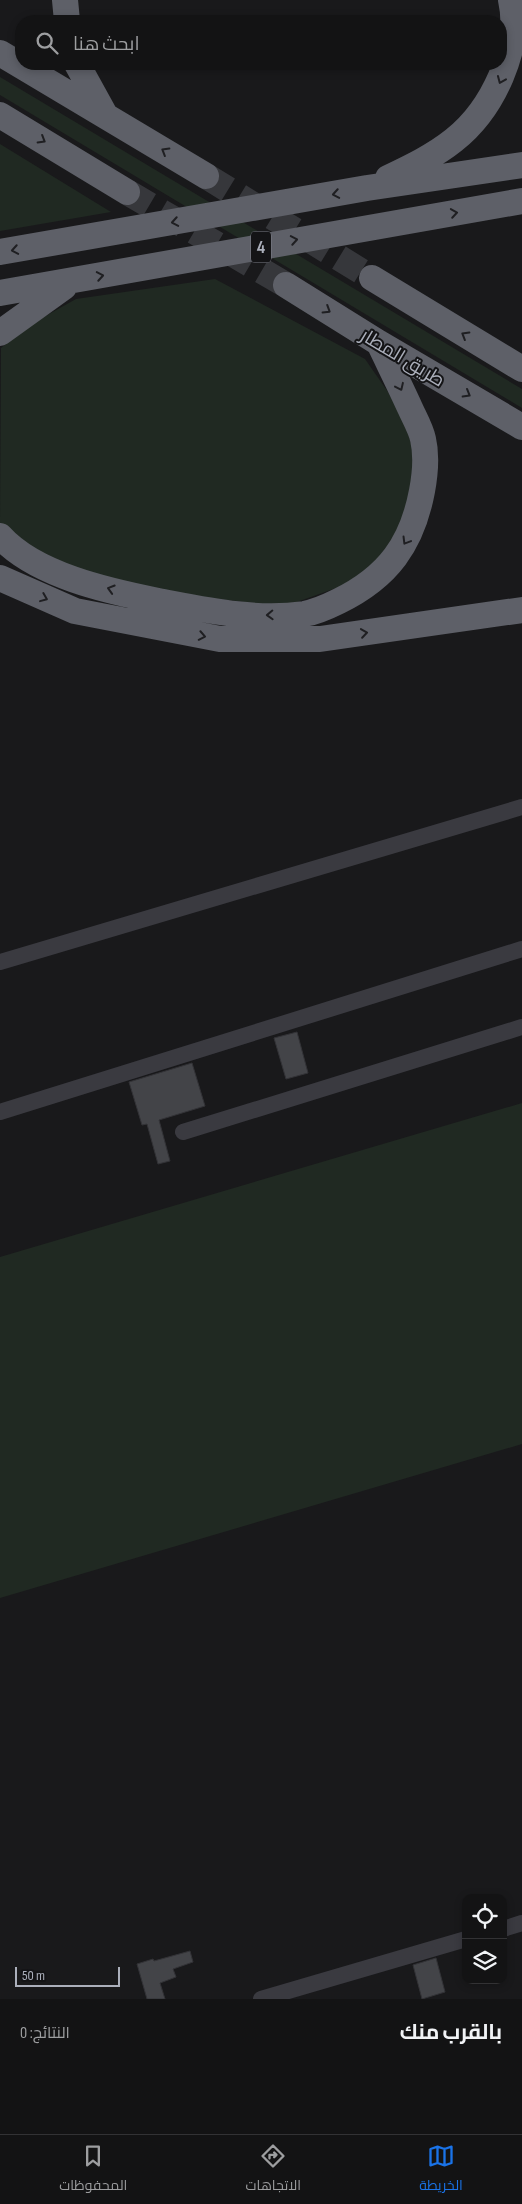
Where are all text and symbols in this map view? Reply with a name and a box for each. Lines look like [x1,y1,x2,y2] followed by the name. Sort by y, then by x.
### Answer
[15,15,507,70] search box
[33,29,61,57] icon: search
[73,33,140,56] text: ابحث هنا
[497,76,507,84] one-way arrow
[36,134,45,144] one-way arrow
[161,148,170,157] one-way arrow
[331,188,340,198] one-way arrow
[450,208,458,218] one-way arrow
[171,216,180,226] one-way arrow
[251,232,271,262] road number: 4
[290,236,298,246] one-way arrow
[11,244,20,254] one-way arrow
[95,271,104,282] one-way arrow
[322,304,331,314] one-way arrow
[355,324,449,392] street label: طريق المطار
[462,331,471,341] one-way arrow
[394,382,404,391] one-way arrow
[461,388,470,398] one-way arrow
[402,535,412,544] one-way arrow
[107,585,115,595] one-way arrow
[39,592,48,603] one-way arrow
[266,610,274,621] one-way arrow
[360,628,368,639] one-way arrow
[197,630,206,640] one-way arrow
[462,1894,507,1984] map controls
[462,1894,507,1939] button: locate
[462,1939,507,1984] button: layers
[15,1964,120,1987] scale bar
[22,1967,45,1984] text: 50 m
[400,2020,502,2045] text: بالقرب منك
[20,2024,70,2043] text: النتائج: 0
[59,2142,127,2198] tab: المحفوظات
[246,2142,301,2198] tab: الاتجاهات
[419,2142,463,2198] tab: الخريطة

